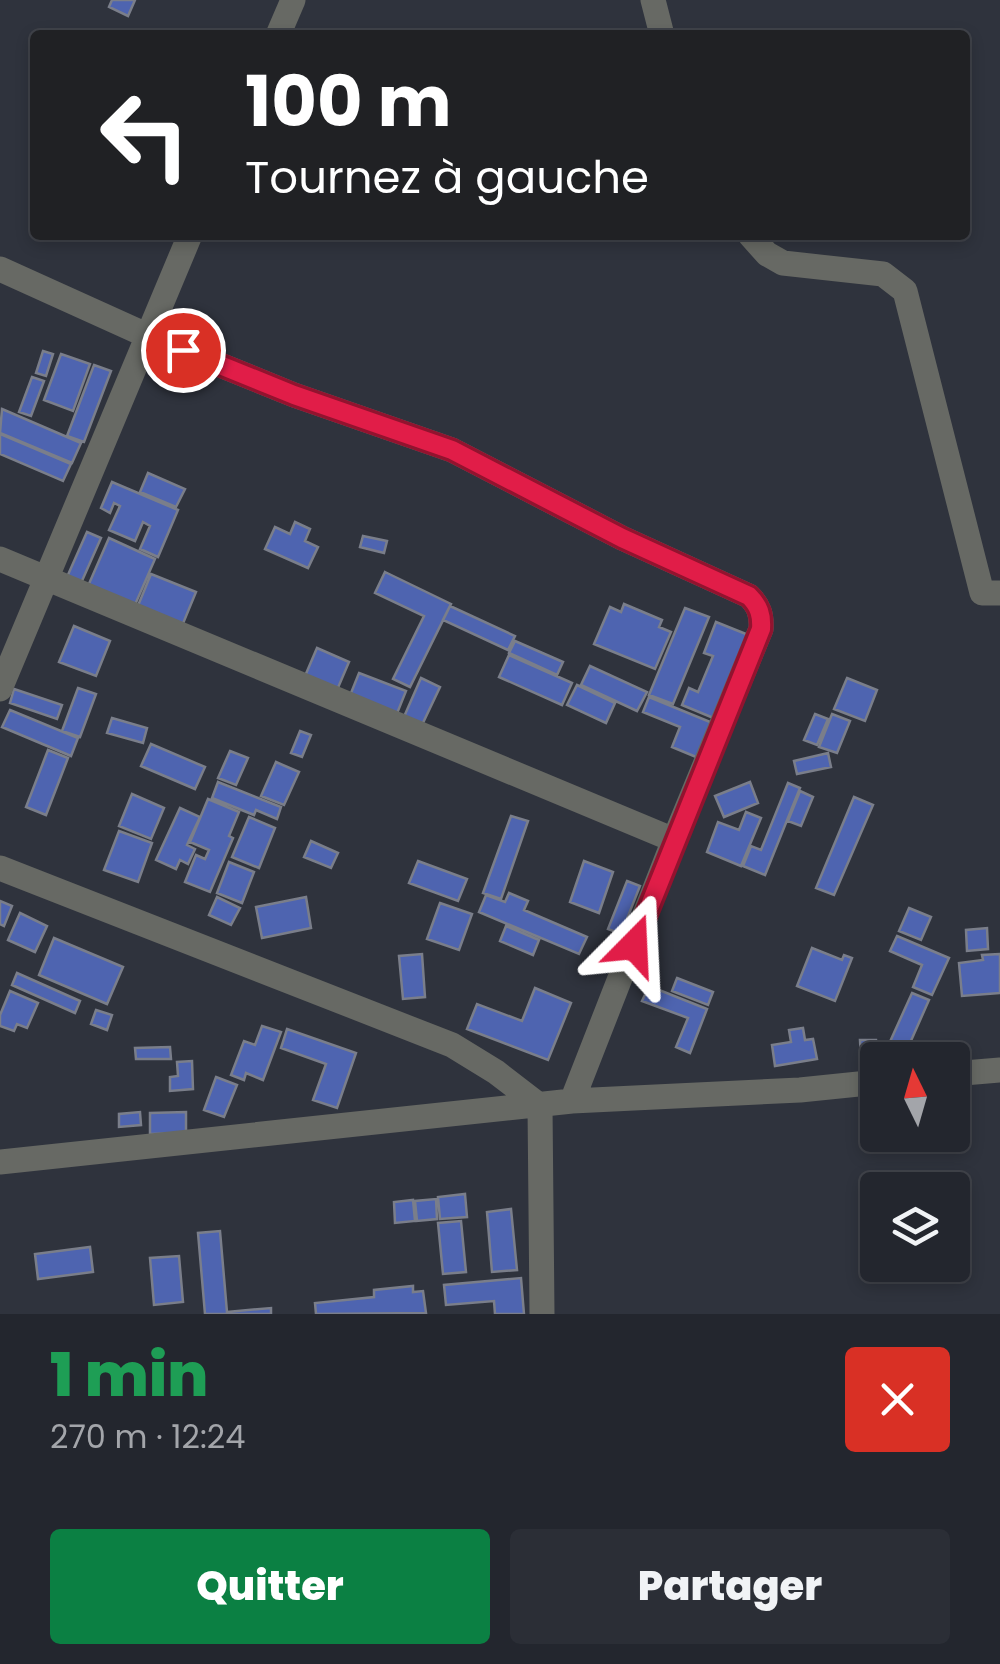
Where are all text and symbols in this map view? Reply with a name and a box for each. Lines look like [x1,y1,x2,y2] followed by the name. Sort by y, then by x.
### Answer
[245,52,452,151] text: 100 m
[80,70,210,200] icon: left
[245,146,649,209] text: Tournez à gauche
[141,308,226,393] pin
[156,323,211,378] icon: arrive
[582,893,686,997] position arrow
[860,1042,970,1152] north arrow
[860,1042,970,1282] map controls
[860,1172,970,1282] button: layers
[50,1333,208,1417] text: 1 min
[845,1347,950,1452] button: close
[50,1414,245,1459] text: 270 m · 12:24
[50,1529,490,1644] button: Quitter
[510,1529,950,1644] button: Partager

